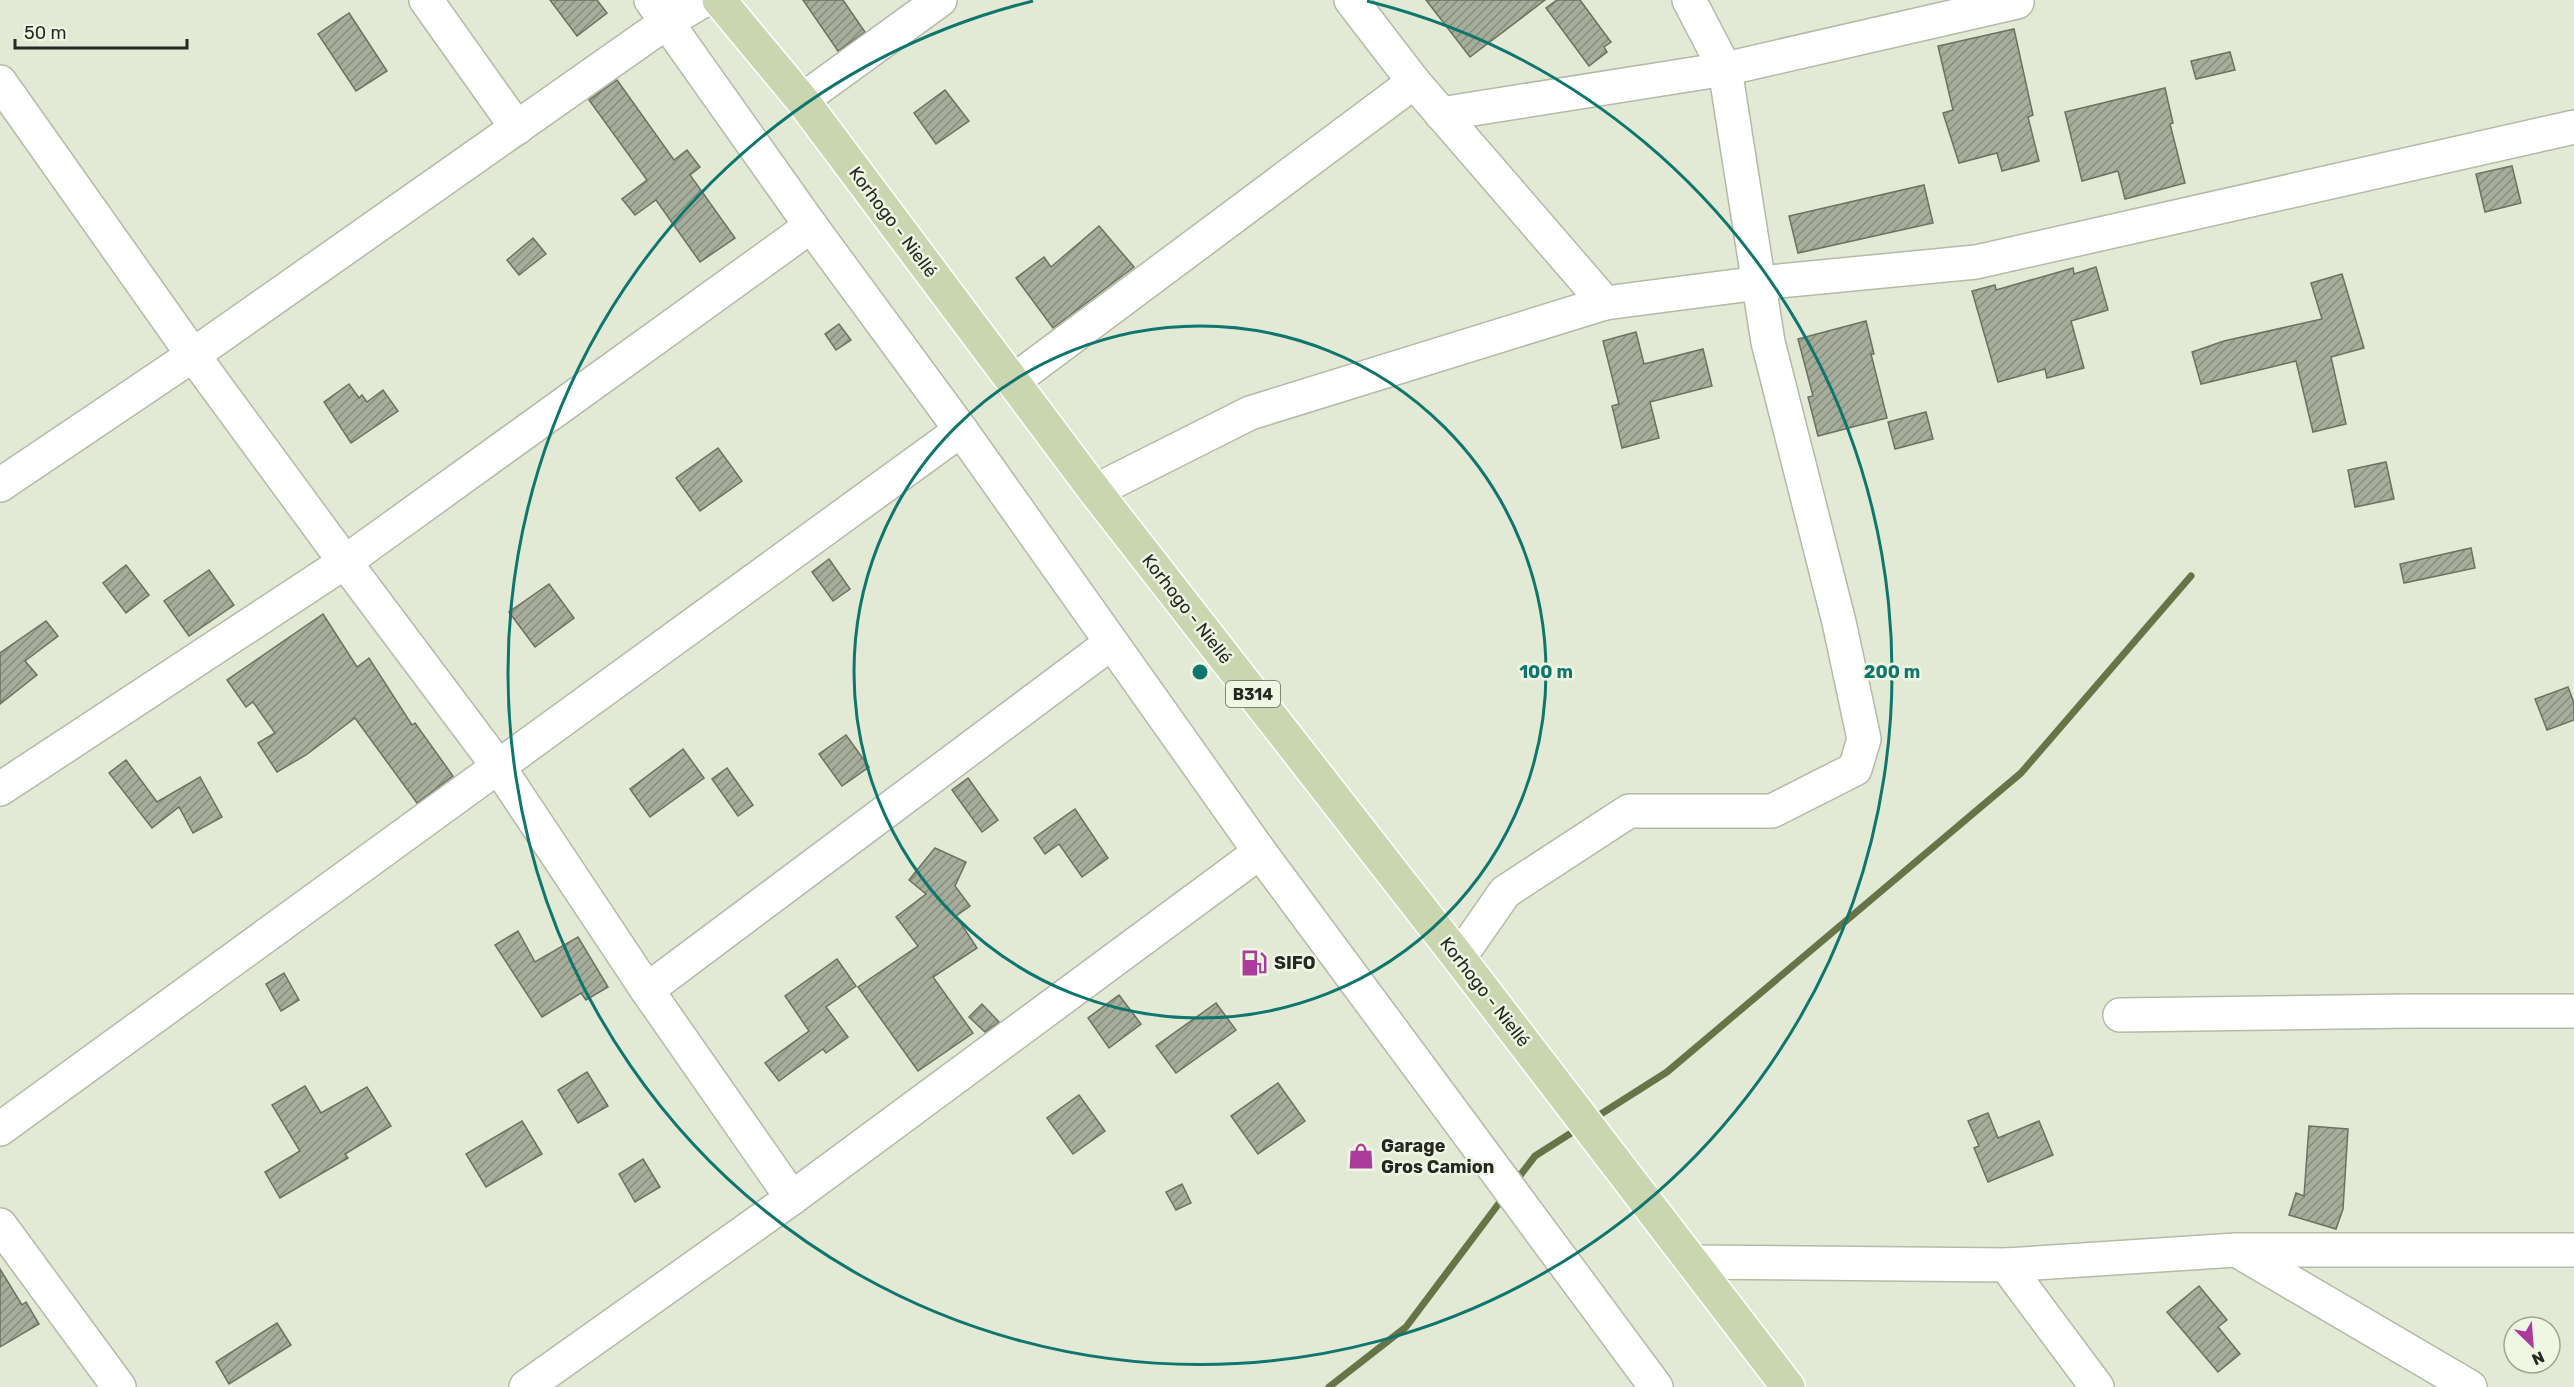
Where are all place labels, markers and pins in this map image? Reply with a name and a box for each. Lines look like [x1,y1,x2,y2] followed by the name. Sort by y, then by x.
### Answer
[1190,662,1210,682] centre of rings
[1239,948,1269,978] fuel station icon: SIFO
[1274,952,1316,974] place label: SIFO
[1381,1135,1494,1178] place label: Garage Gros Camion
[1346,1141,1376,1171] shop icon: Garage Gros Camion

